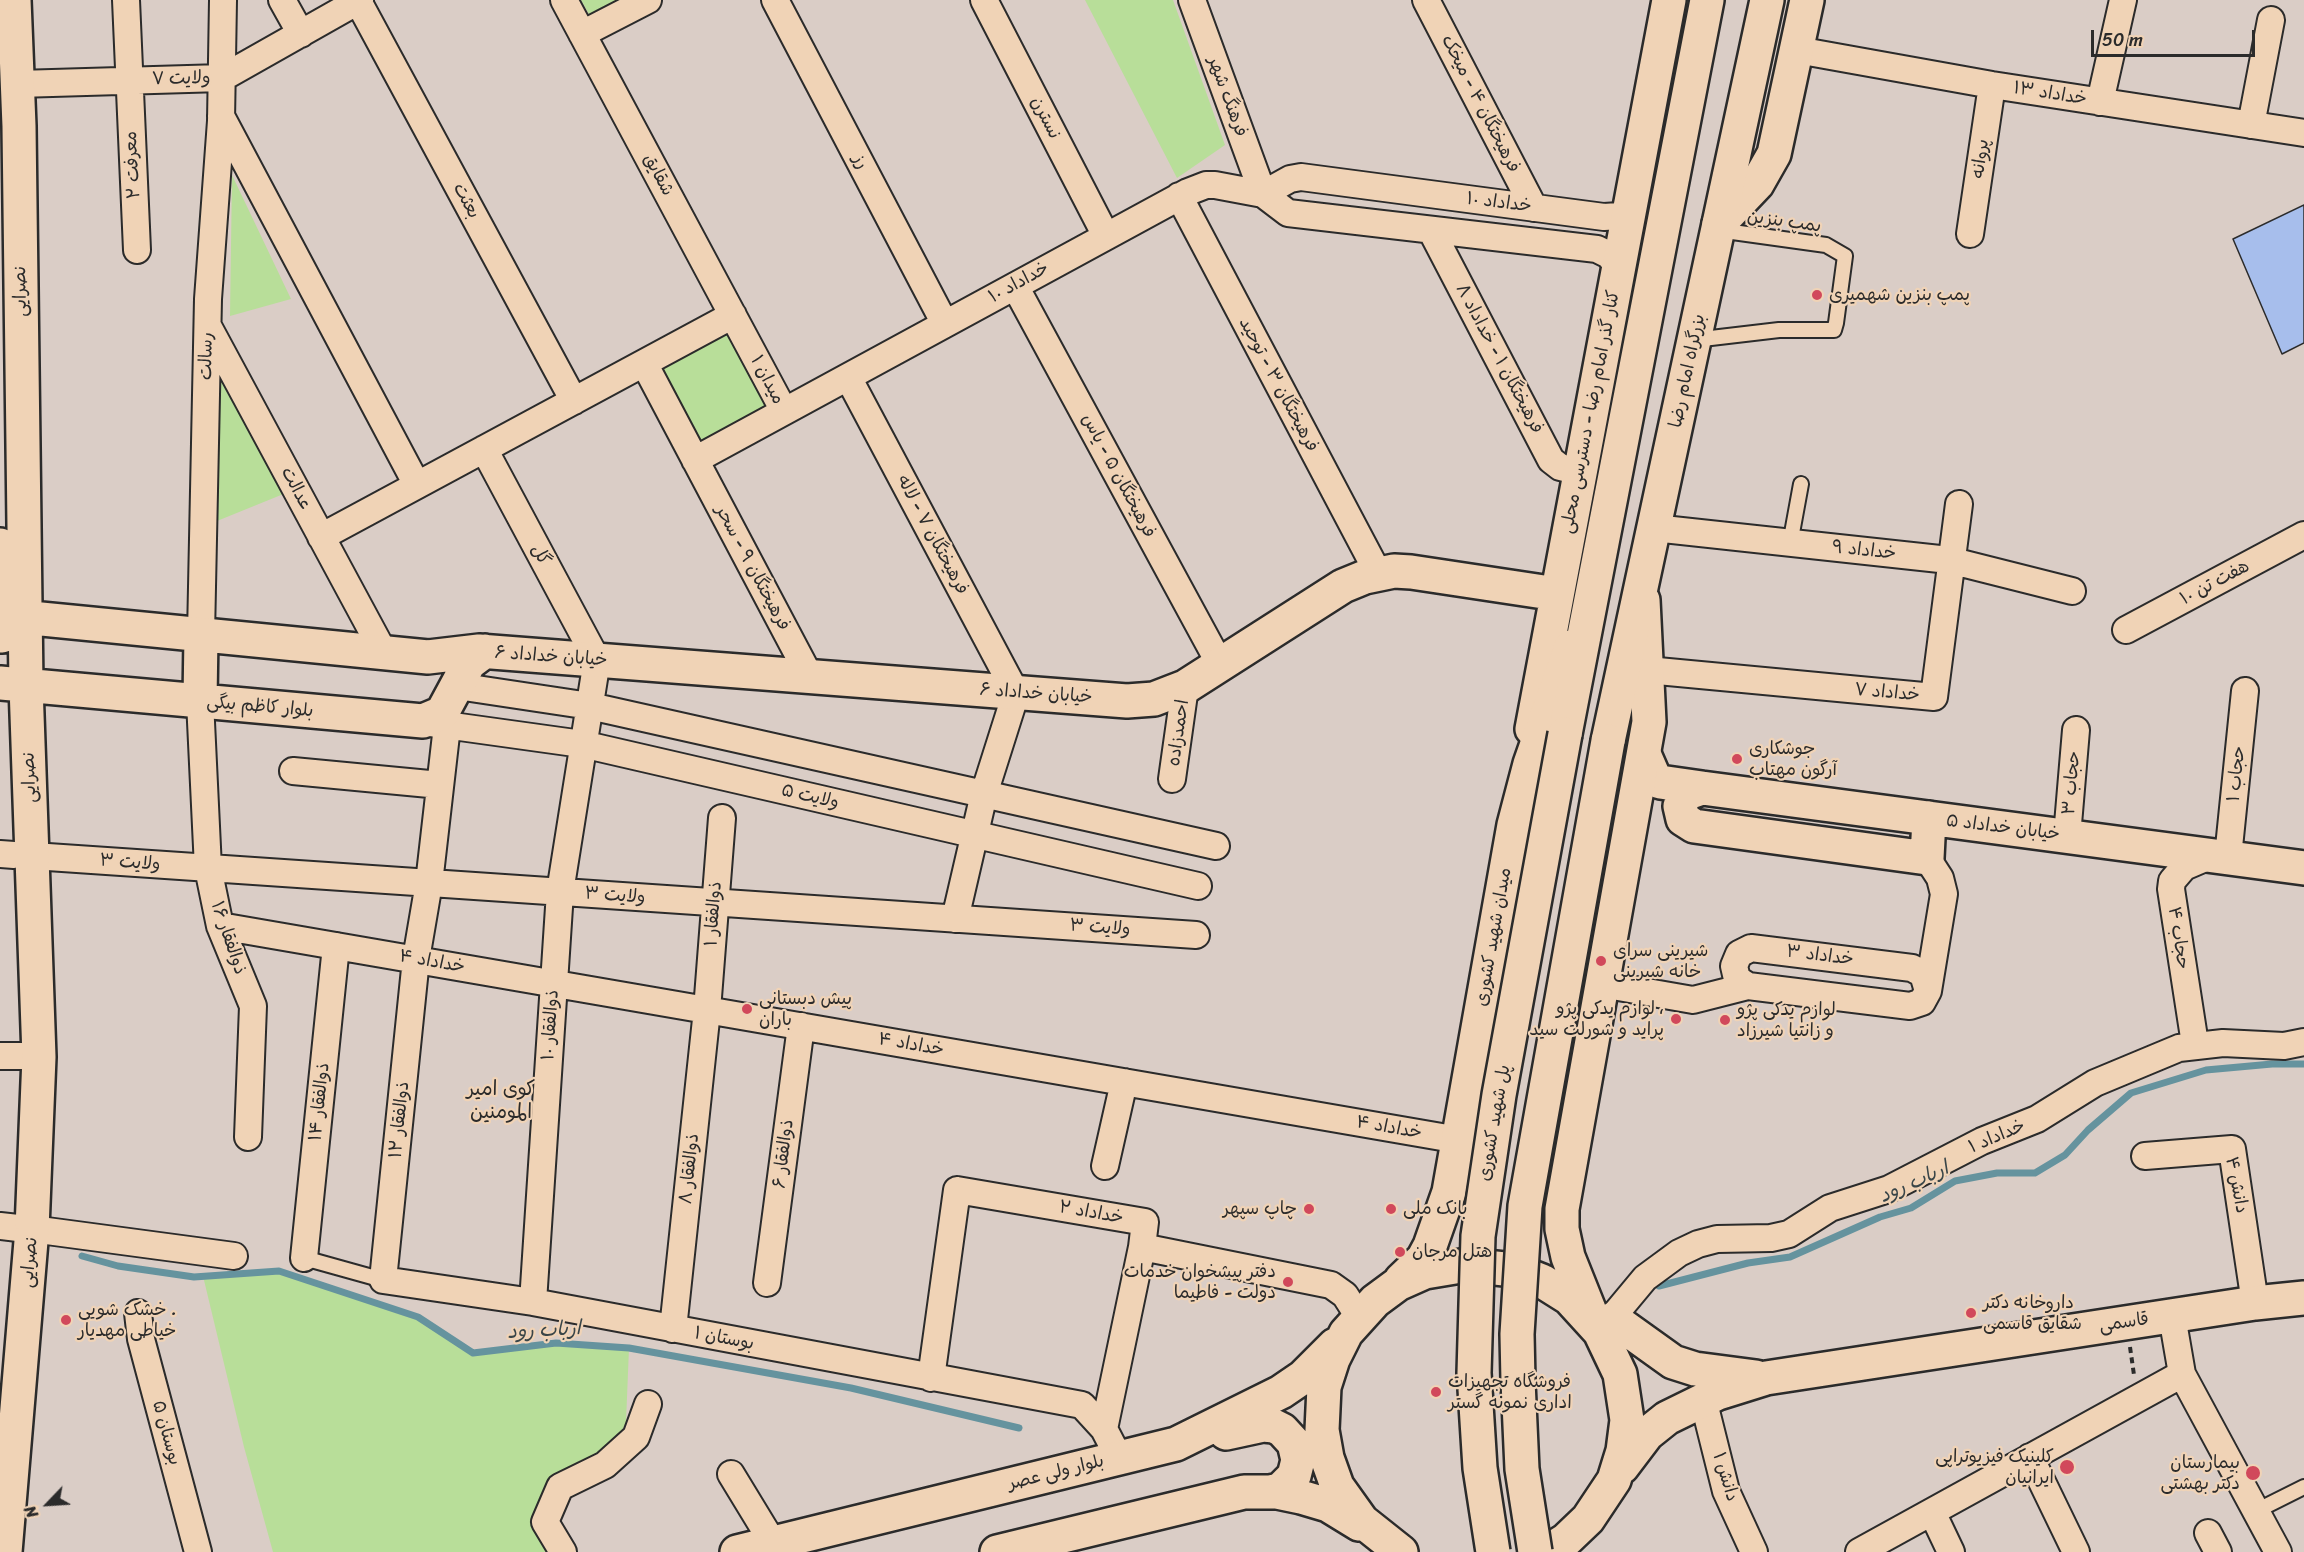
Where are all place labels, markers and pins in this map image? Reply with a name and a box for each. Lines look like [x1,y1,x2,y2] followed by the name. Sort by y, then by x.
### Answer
[1829,284,1970,306] place label: پمپ بنزین شهمیری
[1810,288,1824,302] marker: پمپ بنزین شهمیری
[1749,738,1837,780] place label: جوشکاری آرگون مهتاب
[1730,752,1744,766] marker: جوشکاری آرگون مهتاب
[1613,940,1708,982] place label: شیرینی سرای خانه شیرینی
[1594,954,1608,968] marker: شیرینی سرای خانه شیرینی
[759,988,852,1030] place label: پیش دبستانی باران
[1529,998,1664,1040] place label: لوازم یدکی پژو ، پراید و شورلت سید
[1737,999,1836,1042] place label: لوازم یدکی پژو و زانتیا شیرزاد
[740,1002,754,1016] marker: پیش دبستانی باران
[1669,1012,1683,1026] marker: لوازم یدکی پژو ، پراید و شورلت سید
[1718,1013,1732,1027] marker: لوازم یدکی پژو و زانتیا شیرزاد
[1223,1198,1297,1220] place label: چاپ سپهر
[1403,1198,1468,1220] place label: بانک ملی
[1302,1202,1316,1216] marker: چاپ سپهر
[1384,1202,1398,1216] marker: بانک ملی
[1412,1241,1492,1263] place label: هتل مرجان
[1393,1245,1407,1259] marker: هتل مرجان
[1124,1261,1276,1304] place label: دفتر پیشخوان خدمات دولت - فاطیما
[1281,1275,1295,1289] marker: دفتر پیشخوان خدمات دولت - فاطیما
[1983,1292,2082,1334] place label: داروخانه دکتر شقایق قاسمی
[78,1299,177,1342] place label: خشک شویی . خیاطی مهدیار
[1964,1306,1978,1320] marker: داروخانه دکتر شقایق قاسمی
[59,1313,73,1327] marker: خشک شویی . خیاطی مهدیار
[1448,1371,1572,1414] place label: فروشگاه تجهیزات اداری نمونه گستر
[1429,1385,1443,1399] marker: فروشگاه تجهیزات اداری نمونه گستر
[1935,1446,2054,1488] place label: کلینیک فیزیوتراپی ایرانیان
[2161,1452,2240,1494] place label: بیمارستان دکتر بهشتی
[2058,1458,2076,1476] marker: کلینیک فیزیوتراپی ایرانیان
[2244,1464,2262,1482] marker: بیمارستان دکتر بهشتی

